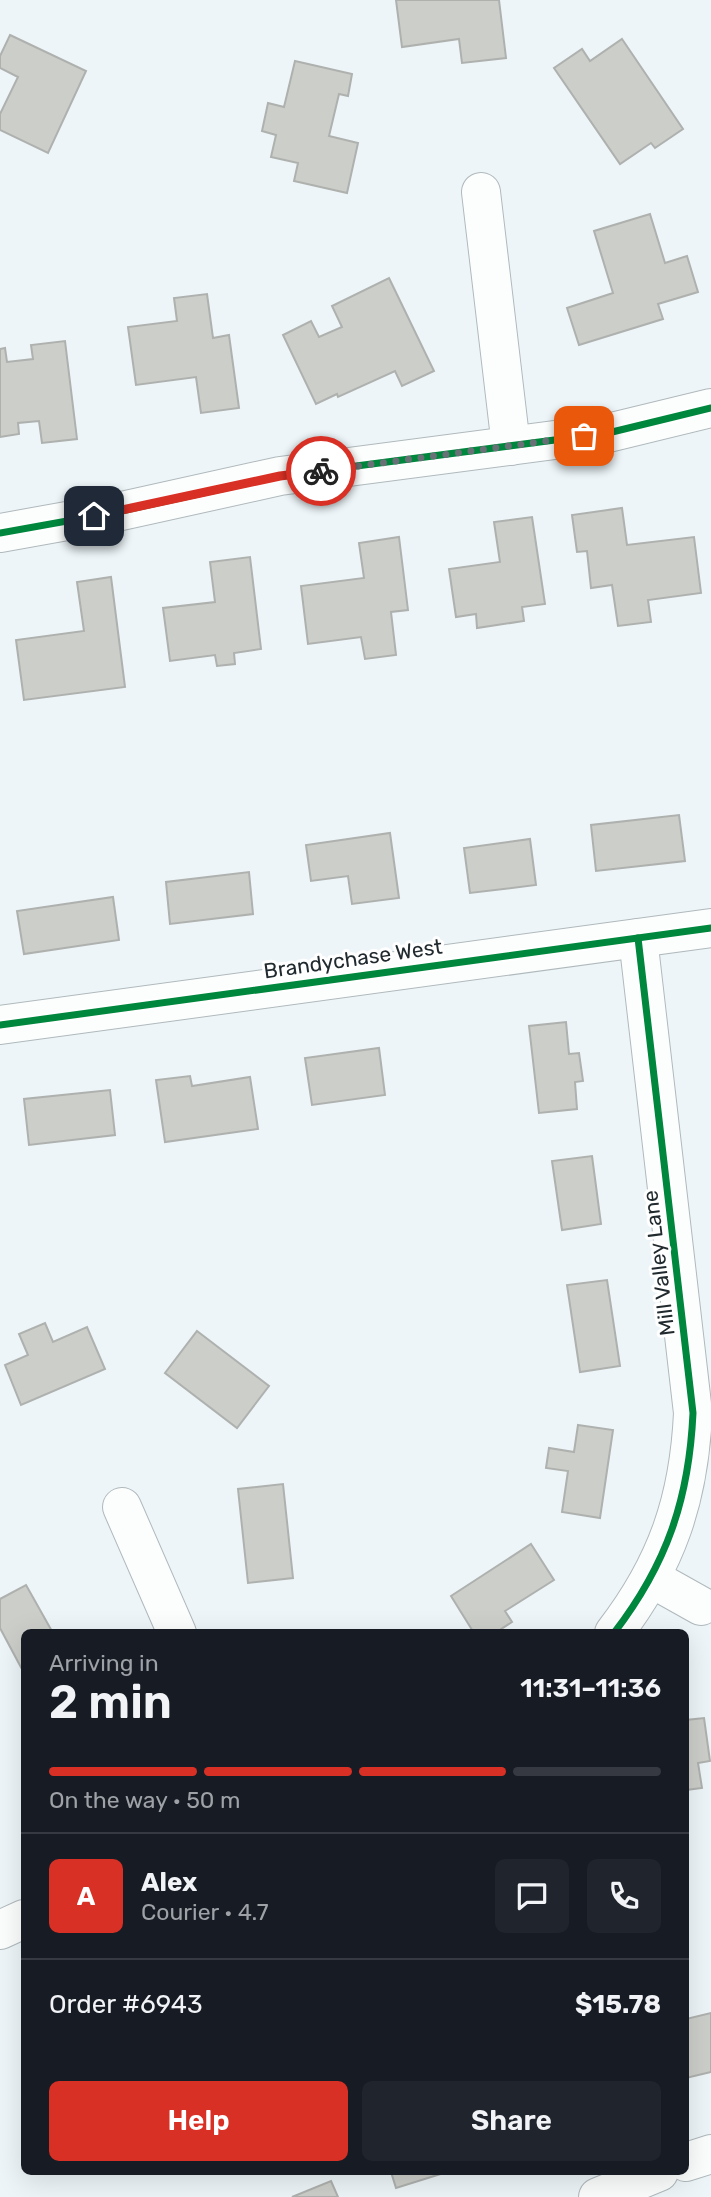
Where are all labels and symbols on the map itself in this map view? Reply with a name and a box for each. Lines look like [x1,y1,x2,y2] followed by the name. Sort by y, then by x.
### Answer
[554,406,614,466] pin
[286,436,356,506] courier
[64,486,124,546] pin
[262,934,444,983] street label: Brandychase West
[637,1189,680,1337] street label: Mill Valley Lane

